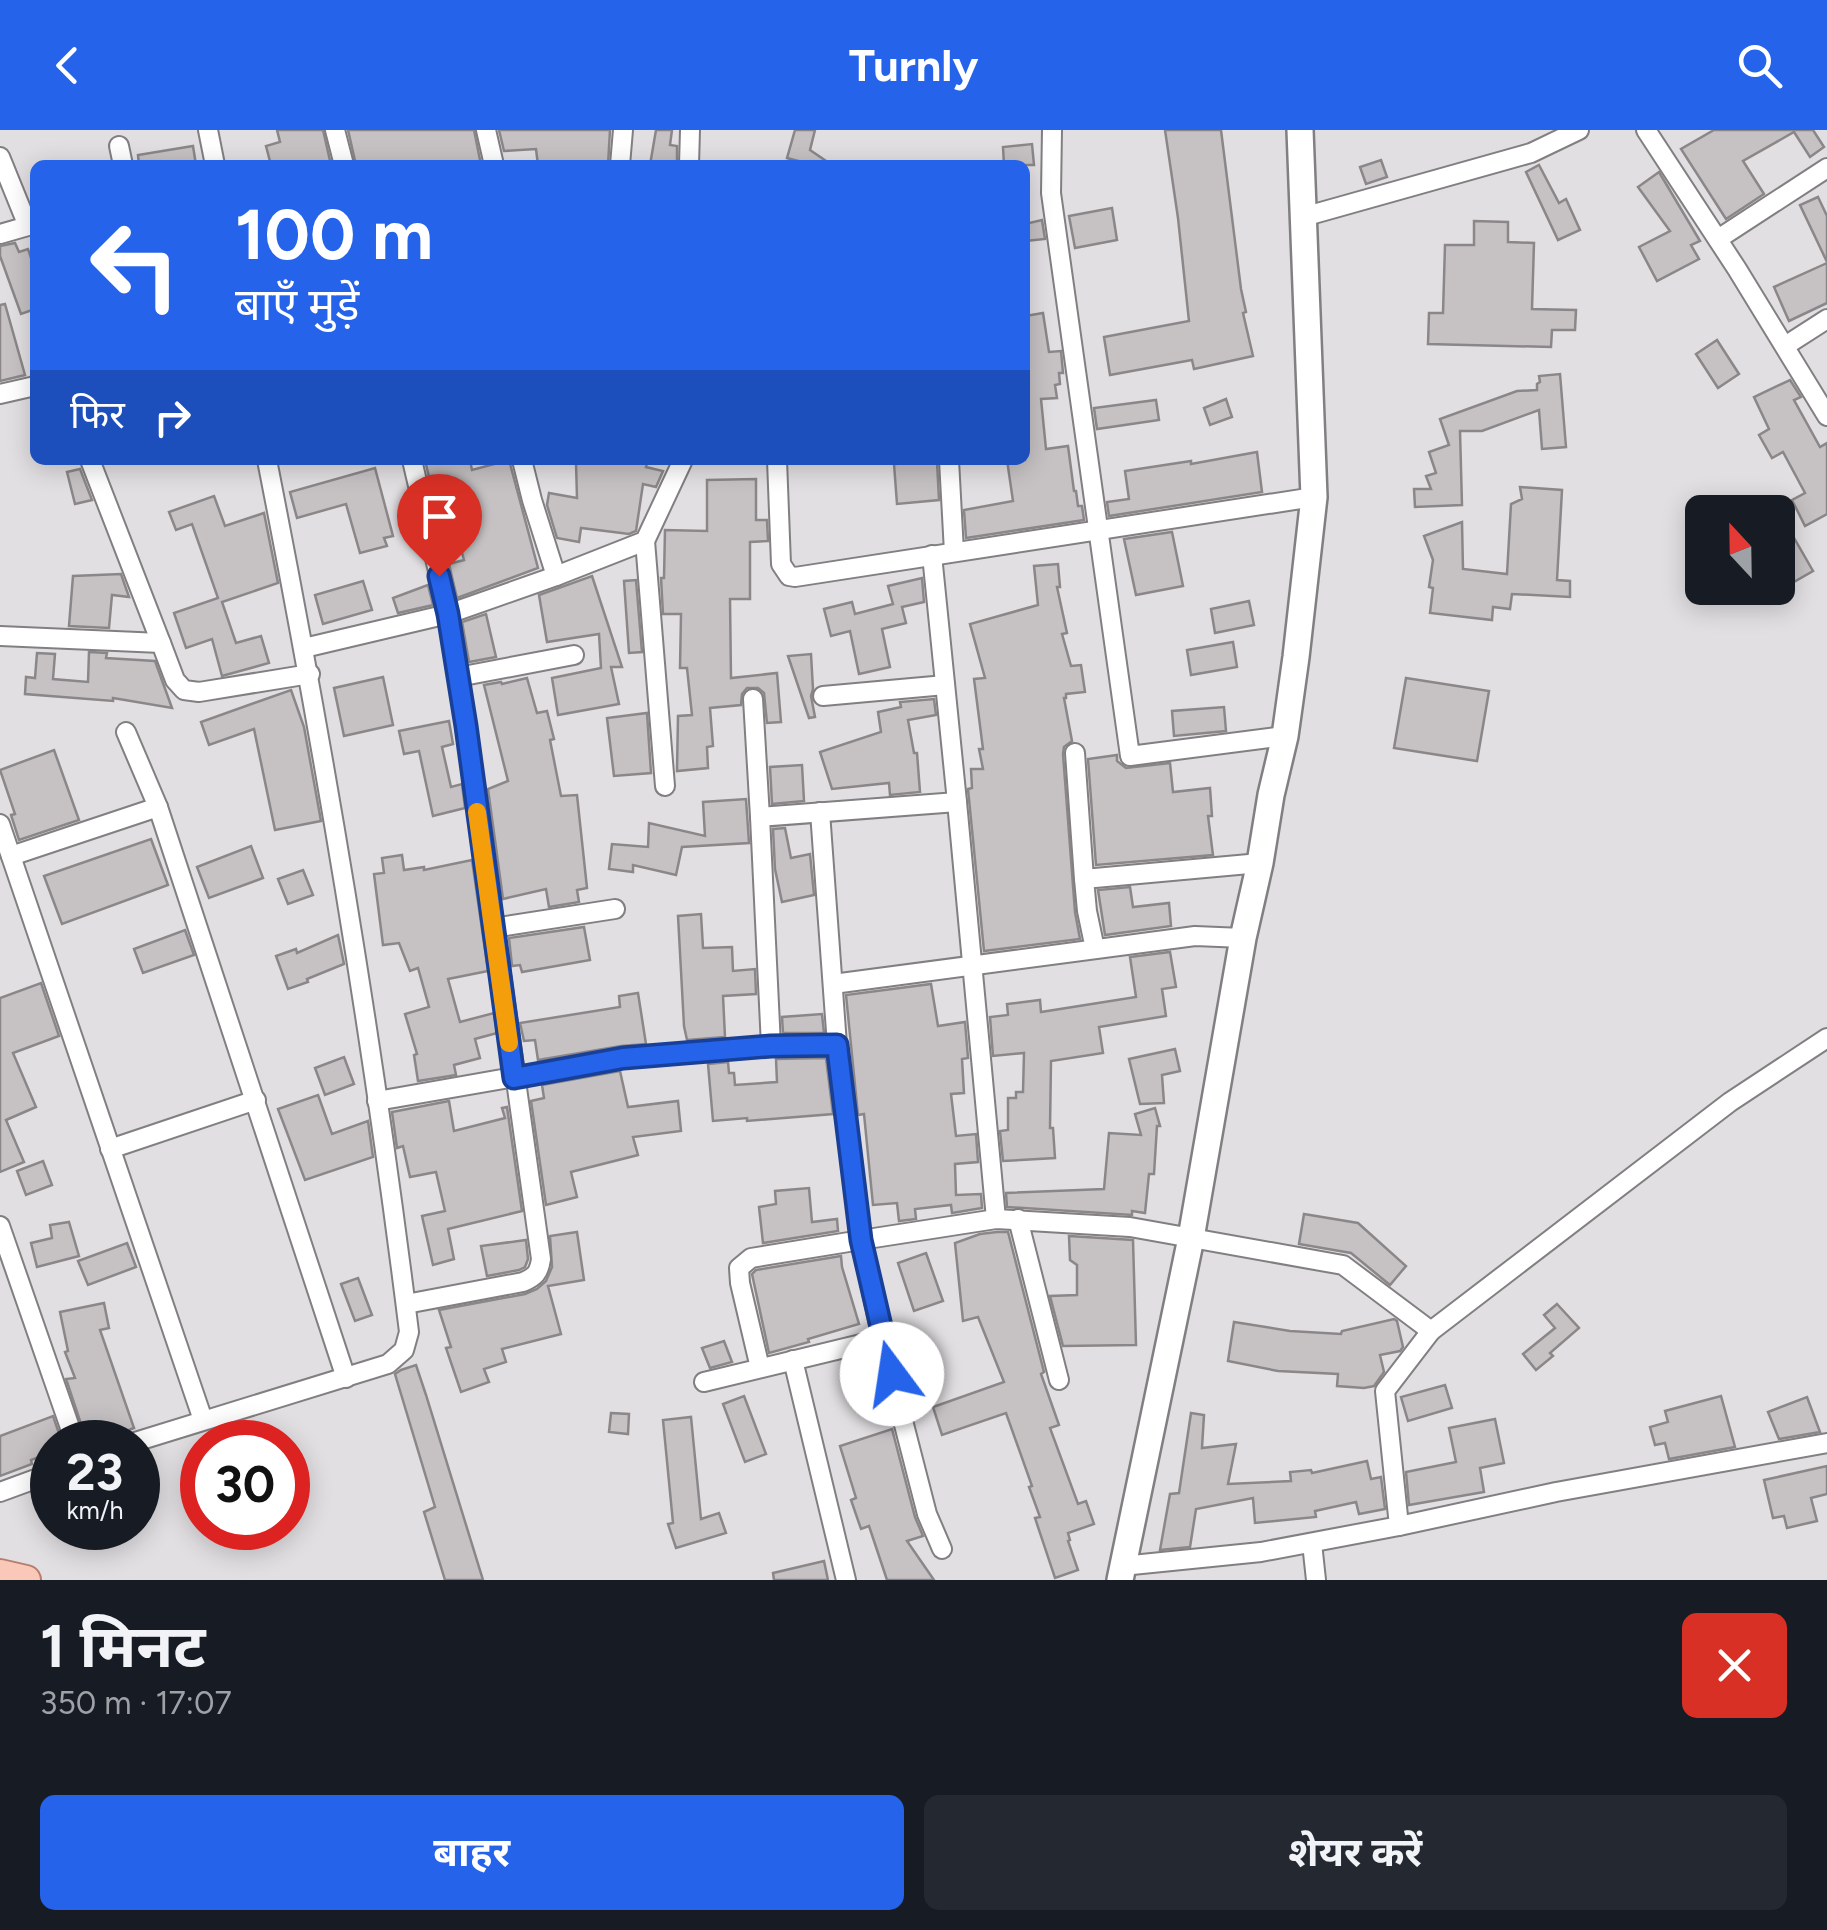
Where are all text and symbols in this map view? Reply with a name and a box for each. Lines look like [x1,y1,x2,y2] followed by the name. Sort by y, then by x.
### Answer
[40,38,95,93] icon: back
[849,38,978,92] text: Turnly
[1732,38,1787,93] icon: search
[235,192,433,277] text: 100 m
[70,200,200,330] icon: left
[235,277,359,331] text: बाएँ मुड़ें
[145,390,200,445] icon: right
[70,392,125,438] text: फिर
[397,474,482,577] pin
[412,489,467,544] icon: arrive
[1685,495,1795,605] north arrow
[1685,495,1795,605] map controls
[840,1322,944,1426] position arrow
[180,1420,310,1550] speed limit sign: 30
[67,1442,123,1503] text: 23
[66,1495,124,1525] text: km/h
[40,1610,206,1682] text: 1 मिनट
[1682,1613,1787,1718] button: close
[40,1684,232,1722] text: 350 m · 17:07
[40,1795,904,1910] button: बाहर
[924,1795,1787,1910] button: शेयर करें

